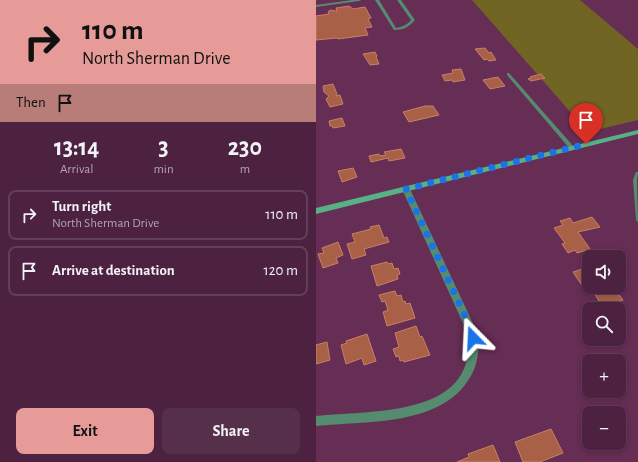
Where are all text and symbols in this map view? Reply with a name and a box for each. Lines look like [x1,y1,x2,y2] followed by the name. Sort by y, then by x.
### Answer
[16,16,68,68] icon: right
[82,17,144,45] text: 110 m
[82,50,231,68] text: North Sherman Drive
[54,92,76,114] icon: arrive
[16,95,46,110] text: Then
[569,103,603,144] pin
[575,109,597,131] icon: arrive
[54,136,99,160] text: 13:14
[158,136,169,160] text: 3
[228,136,262,160] text: 230
[60,163,93,176] text: Arrival
[153,163,174,176] text: min
[240,163,250,176] text: m
[52,199,111,214] text: Turn right
[18,204,40,226] icon: right
[265,207,298,222] text: 110 m
[52,217,159,230] text: North Sherman Drive
[582,250,626,450] map controls
[582,250,626,294] button: sound
[18,260,40,282] icon: arrive
[52,263,175,278] text: Arrive at destination
[264,263,298,278] text: 120 m
[582,302,626,346] button: search
[452,317,494,359] position arrow
[582,354,626,398] button: +
[582,406,626,450] button: −
[16,408,154,454] button: Exit
[162,408,300,454] button: Share

